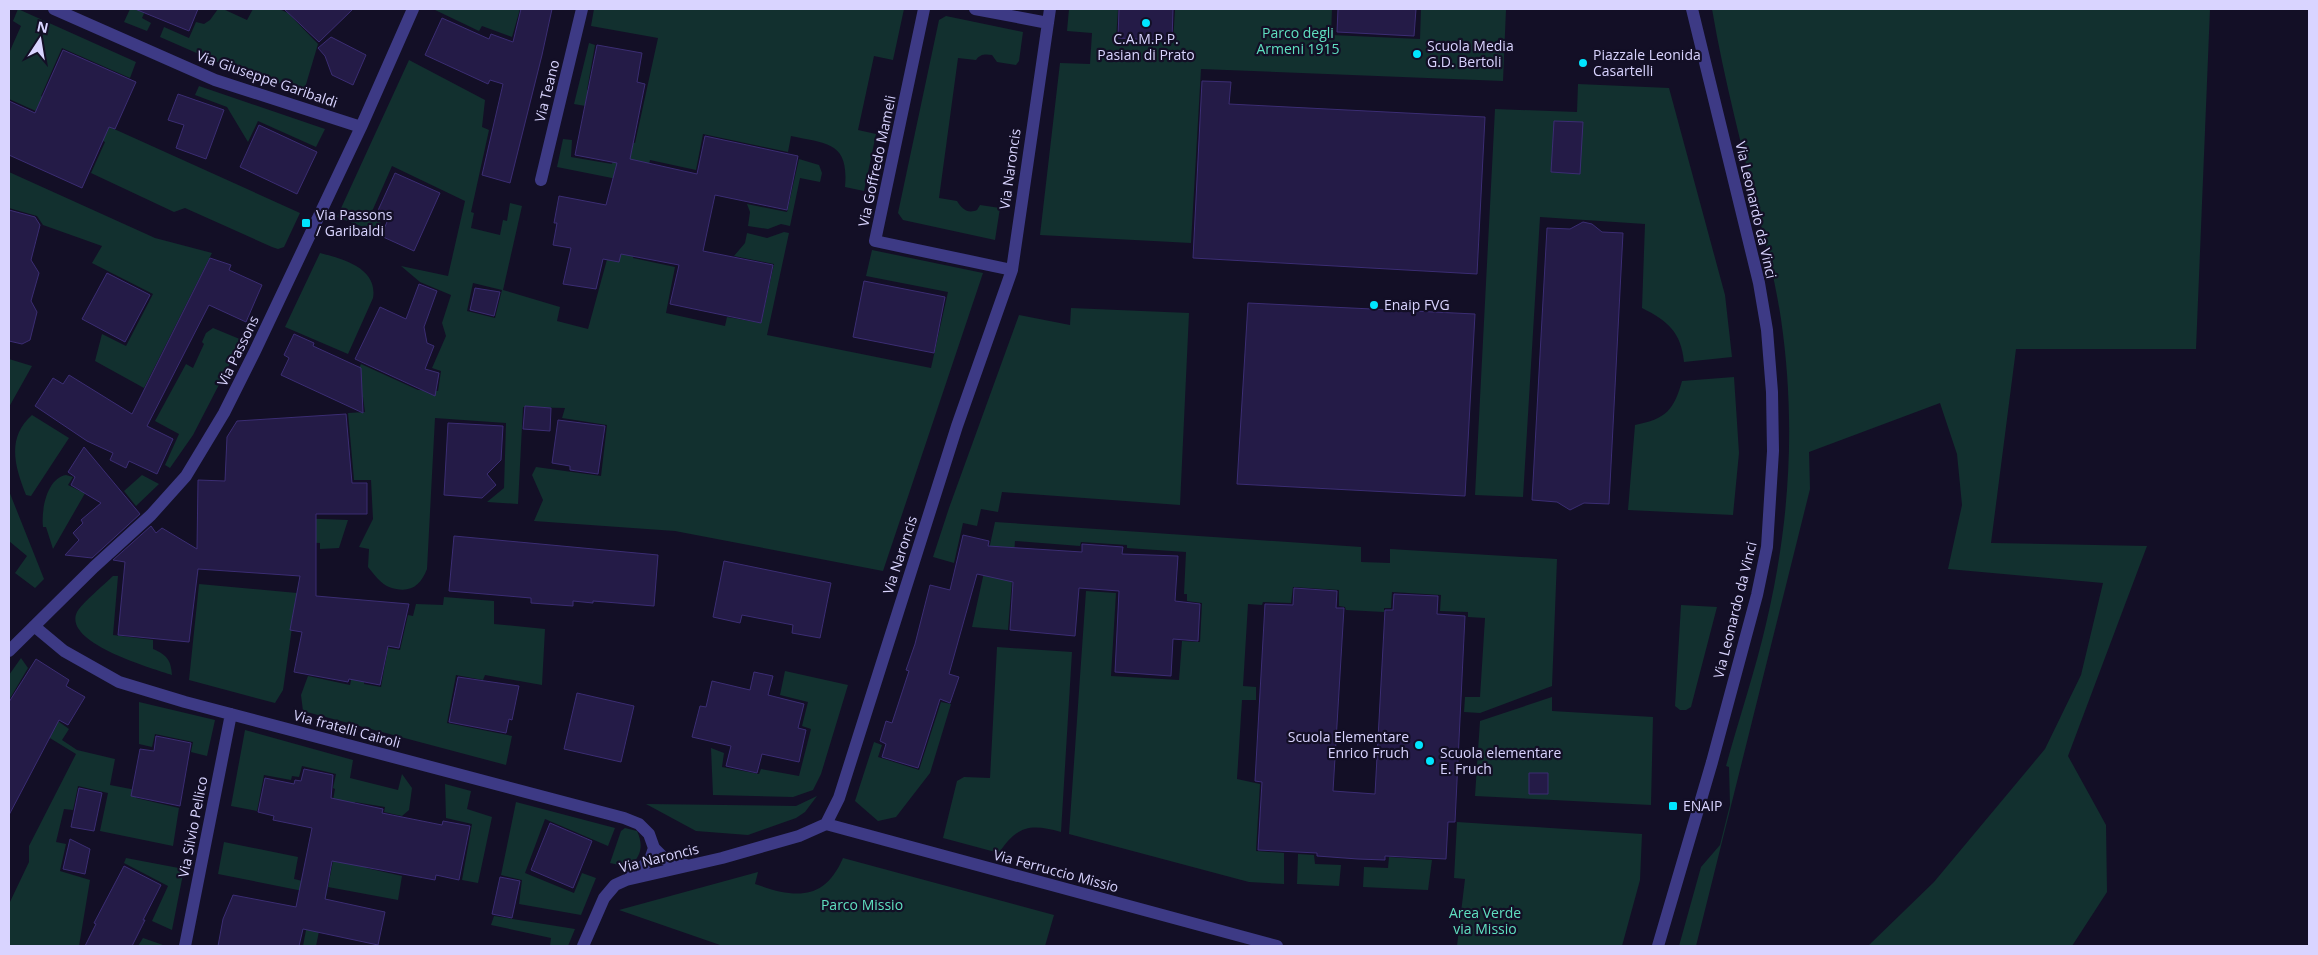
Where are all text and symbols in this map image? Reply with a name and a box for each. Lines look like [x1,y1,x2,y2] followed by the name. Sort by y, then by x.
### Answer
[15,15,65,65] north arrow
[35,16,50,37] text: N
[1140,17,1152,29] marker: C.A.M.P.P. Pasian di Prato
[1256,23,1340,58] park label: Parco degli Armeni 1915
[1097,29,1195,64] place label: C.A.M.P.P. Pasian di Prato
[1427,36,1514,71] place label: Scuola Media G.D. Bertoli
[194,45,340,112] street label: Via Giuseppe Garibaldi
[1593,45,1701,80] place label: Piazzale Leonida Casartelli
[1411,48,1423,60] marker: Scuola Media G.D. Bertoli
[1577,57,1589,69] marker: Piazzale Leonida Casartelli
[530,58,563,124] street label: Via Teano
[853,93,900,228] street label: Via Goffredo Mameli
[994,127,1025,210] street label: Via Naroncis
[1731,139,1782,280] street label: Via Leonardo da Vinci
[316,205,393,240] place label: Via Passons / Garibaldi
[300,217,312,229] marker: Via Passons / Garibaldi
[1384,295,1450,314] place label: Enaip FVG
[1368,299,1380,311] marker: Enaip FVG
[212,312,263,389] street label: Via Passons
[878,513,921,596] street label: Via Naroncis
[1708,540,1761,680] street label: Via Leonardo da Vinci
[292,705,403,752] street label: Via fratelli Cairoli
[1288,727,1409,762] place label: Scuola Elementare Enrico Fruch
[1413,739,1425,751] marker: Scuola Elementare Enrico Fruch
[1440,743,1561,778] place label: Scuola elementare E. Fruch
[1424,755,1436,767] marker: Scuola elementare E. Fruch
[173,775,212,879] street label: Via Silvio Pellico
[1683,796,1723,815] place label: ENAIP
[1667,800,1679,812] marker: ENAIP
[617,838,701,877] street label: Via Naroncis
[991,845,1121,896] street label: Via Ferruccio Missio
[821,895,903,914] park label: Parco Missio
[1449,903,1521,938] park label: Area Verde via Missio

